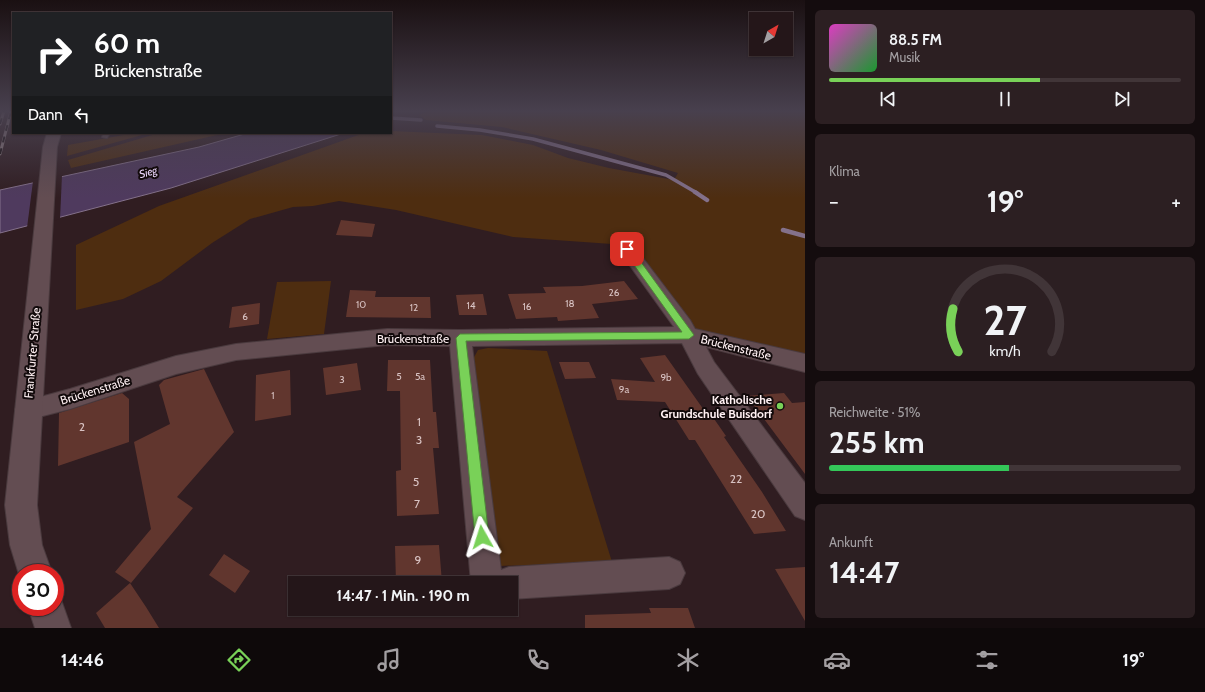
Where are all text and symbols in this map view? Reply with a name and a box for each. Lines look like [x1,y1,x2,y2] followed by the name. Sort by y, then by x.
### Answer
[749,12,793,56] north arrow
[749,12,793,56] map controls
[94,26,160,60] text: 60 m
[28,28,80,80] icon: right
[889,31,942,49] text: 88.5 FM
[889,49,920,65] text: Musik
[94,60,202,82] text: Brückenstraße
[877,88,899,110] icon: previous
[994,88,1016,110] icon: pause
[1111,88,1133,110] icon: next
[71,104,93,126] icon: left
[28,106,63,124] text: Dann
[137,163,160,181] water label: Sieg
[829,163,860,179] text: Klima
[987,183,1023,220] text: 19°
[829,188,839,215] text: −
[1171,188,1181,215] text: +
[610,232,644,266] pin
[616,238,638,260] icon: arrive
[609,286,620,299] house number: 26
[983,295,1027,345] text: 27
[565,297,575,310] house number: 18
[356,298,366,311] house number: 10
[466,299,476,312] house number: 14
[523,300,532,313] house number: 16
[410,301,418,314] house number: 12
[21,307,43,399] street label: Frankfurter Straße
[242,310,248,323] house number: 6
[377,331,449,346] street label: Brückenstraße
[699,331,773,363] street label: Brückenstraße
[989,342,1021,360] text: km/h
[396,370,402,383] house number: 5
[415,370,425,383] house number: 5a
[660,371,672,384] house number: 9b
[58,372,132,408] street label: Brückenstraße
[339,373,345,386] house number: 3
[619,383,629,396] house number: 9a
[271,389,275,402] house number: 1
[661,392,772,421] place label: Katholische Grundschule Buisdorf
[775,401,785,411] marker: Katholische Grundschule Buisdorf
[829,404,921,420] text: Reichweite · 51%
[417,414,421,429] house number: 1
[79,419,85,434] house number: 2
[829,424,924,461] text: 255 km
[416,432,422,447] house number: 3
[730,471,742,486] house number: 22
[413,474,419,489] house number: 5
[414,496,420,511] house number: 7
[751,506,765,521] house number: 20
[461,516,503,558] position arrow
[829,534,873,550] text: Ankunft
[415,552,422,567] house number: 9
[829,554,899,591] text: 14:47
[12,564,64,616] speed limit sign: 30
[336,587,470,605] text: 14:47 · 1 Min. · 190 m
[225,646,253,674] icon: directions
[375,646,403,674] icon: music
[524,646,552,674] icon: phone
[674,646,702,674] icon: climate
[823,646,851,674] icon: car
[973,646,1001,674] icon: filters
[61,649,104,671] text: 14:46
[1122,649,1144,671] text: 19°

